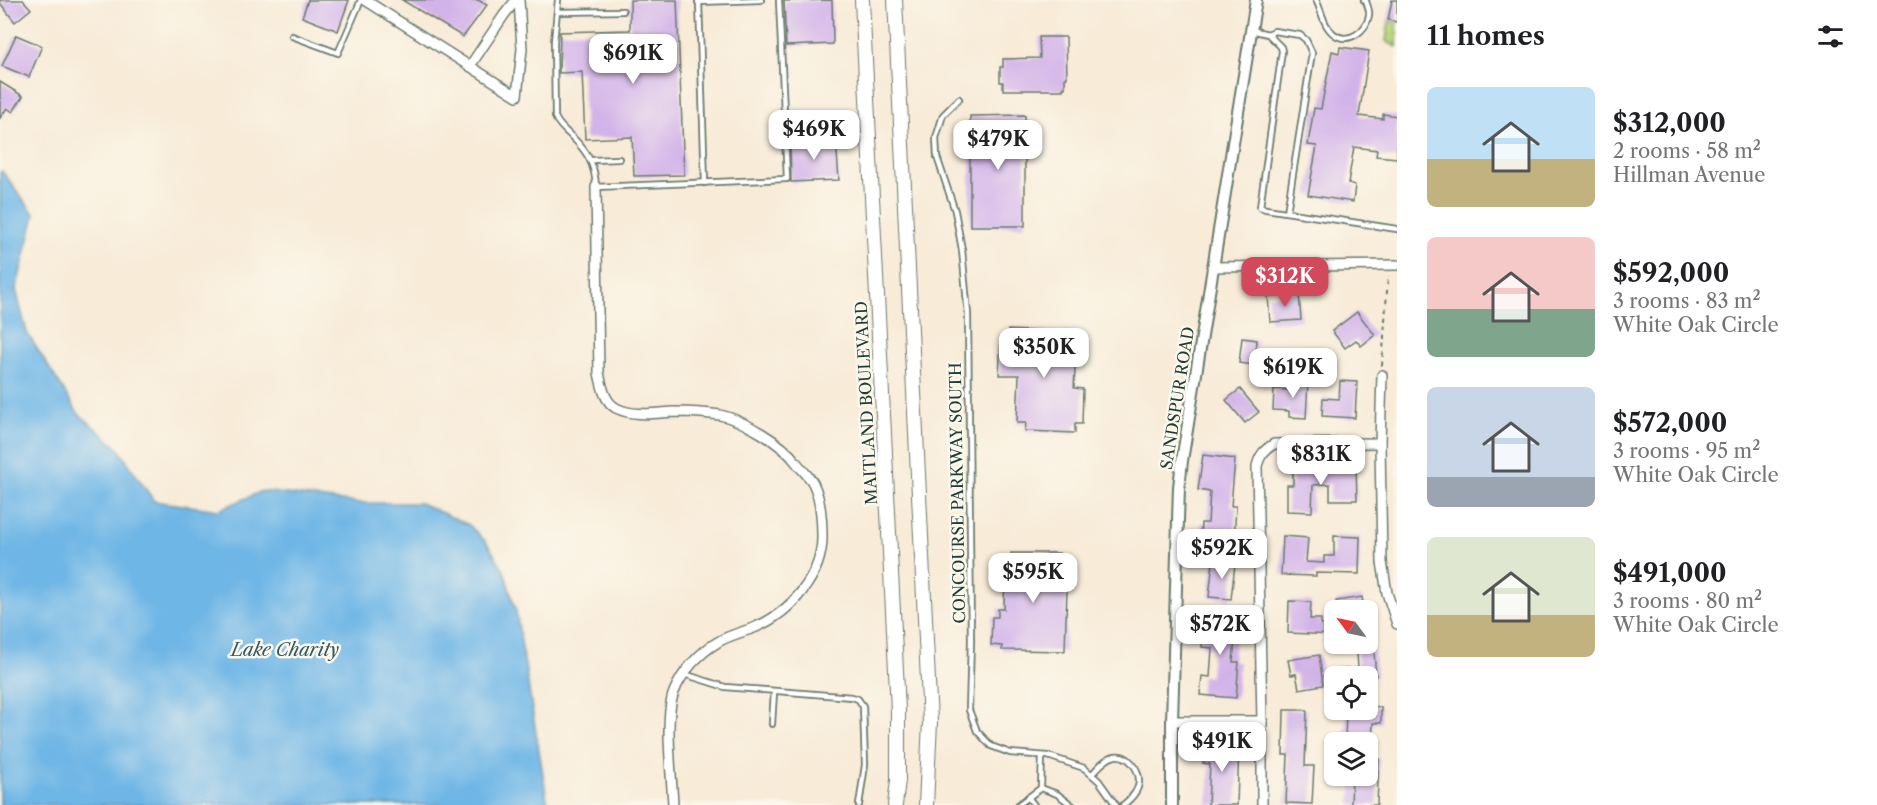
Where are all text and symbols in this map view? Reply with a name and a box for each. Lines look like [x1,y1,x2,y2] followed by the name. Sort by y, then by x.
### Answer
[1427,20,1545,52] text: 11 homes
[1814,20,1847,53] icon: filters
[591,34,675,85] pin: $691K
[603,41,663,65] text: $691K
[1613,107,1726,139] text: $312,000
[772,110,856,161] pin: $469K
[1475,111,1547,183] icon: home
[783,117,845,141] text: $469K
[956,120,1040,171] pin: $479K
[967,127,1029,151] text: $479K
[1613,139,1761,163] text: 2 rooms · 58 m²
[1613,163,1765,187] text: Hillman Avenue
[1243,257,1327,308] pin: $312K
[1613,257,1729,289] text: $592,000
[1475,261,1547,333] icon: home
[1255,264,1315,288] text: $312K
[1613,289,1761,313] text: 3 rooms · 83 m²
[851,301,881,505] street label: MAITLAND BOULEVARD
[1613,313,1779,337] text: White Oak Circle
[1156,325,1198,471] street label: SANDSPUR ROAD
[1002,328,1086,379] pin: $350K
[1013,335,1075,359] text: $350K
[1251,348,1335,399] pin: $619K
[1263,355,1323,379] text: $619K
[945,362,969,624] street label: CONCOURSE PARKWAY SOUTH
[1613,407,1727,439] text: $572,000
[1475,411,1547,483] icon: home
[1279,435,1363,486] pin: $831K
[1613,439,1760,463] text: 3 rooms · 95 m²
[1291,442,1351,466] text: $831K
[1613,463,1779,487] text: White Oak Circle
[1180,529,1264,580] pin: $592K
[1191,536,1253,560] text: $592K
[991,553,1075,604] pin: $595K
[1613,557,1727,589] text: $491,000
[1002,560,1064,584] text: $595K
[1475,561,1547,633] icon: home
[1613,589,1762,613] text: 3 rooms · 80 m²
[1324,600,1378,654] north arrow
[1324,600,1378,786] map controls
[1178,605,1262,656] pin: $572K
[1190,612,1250,636] text: $572K
[1613,613,1779,637] text: White Oak Circle
[229,639,339,661] water label: Lake Charity
[1324,666,1378,720] button: locate
[1180,722,1264,773] pin: $491K
[1192,729,1252,753] text: $491K
[1324,732,1378,786] button: layers

